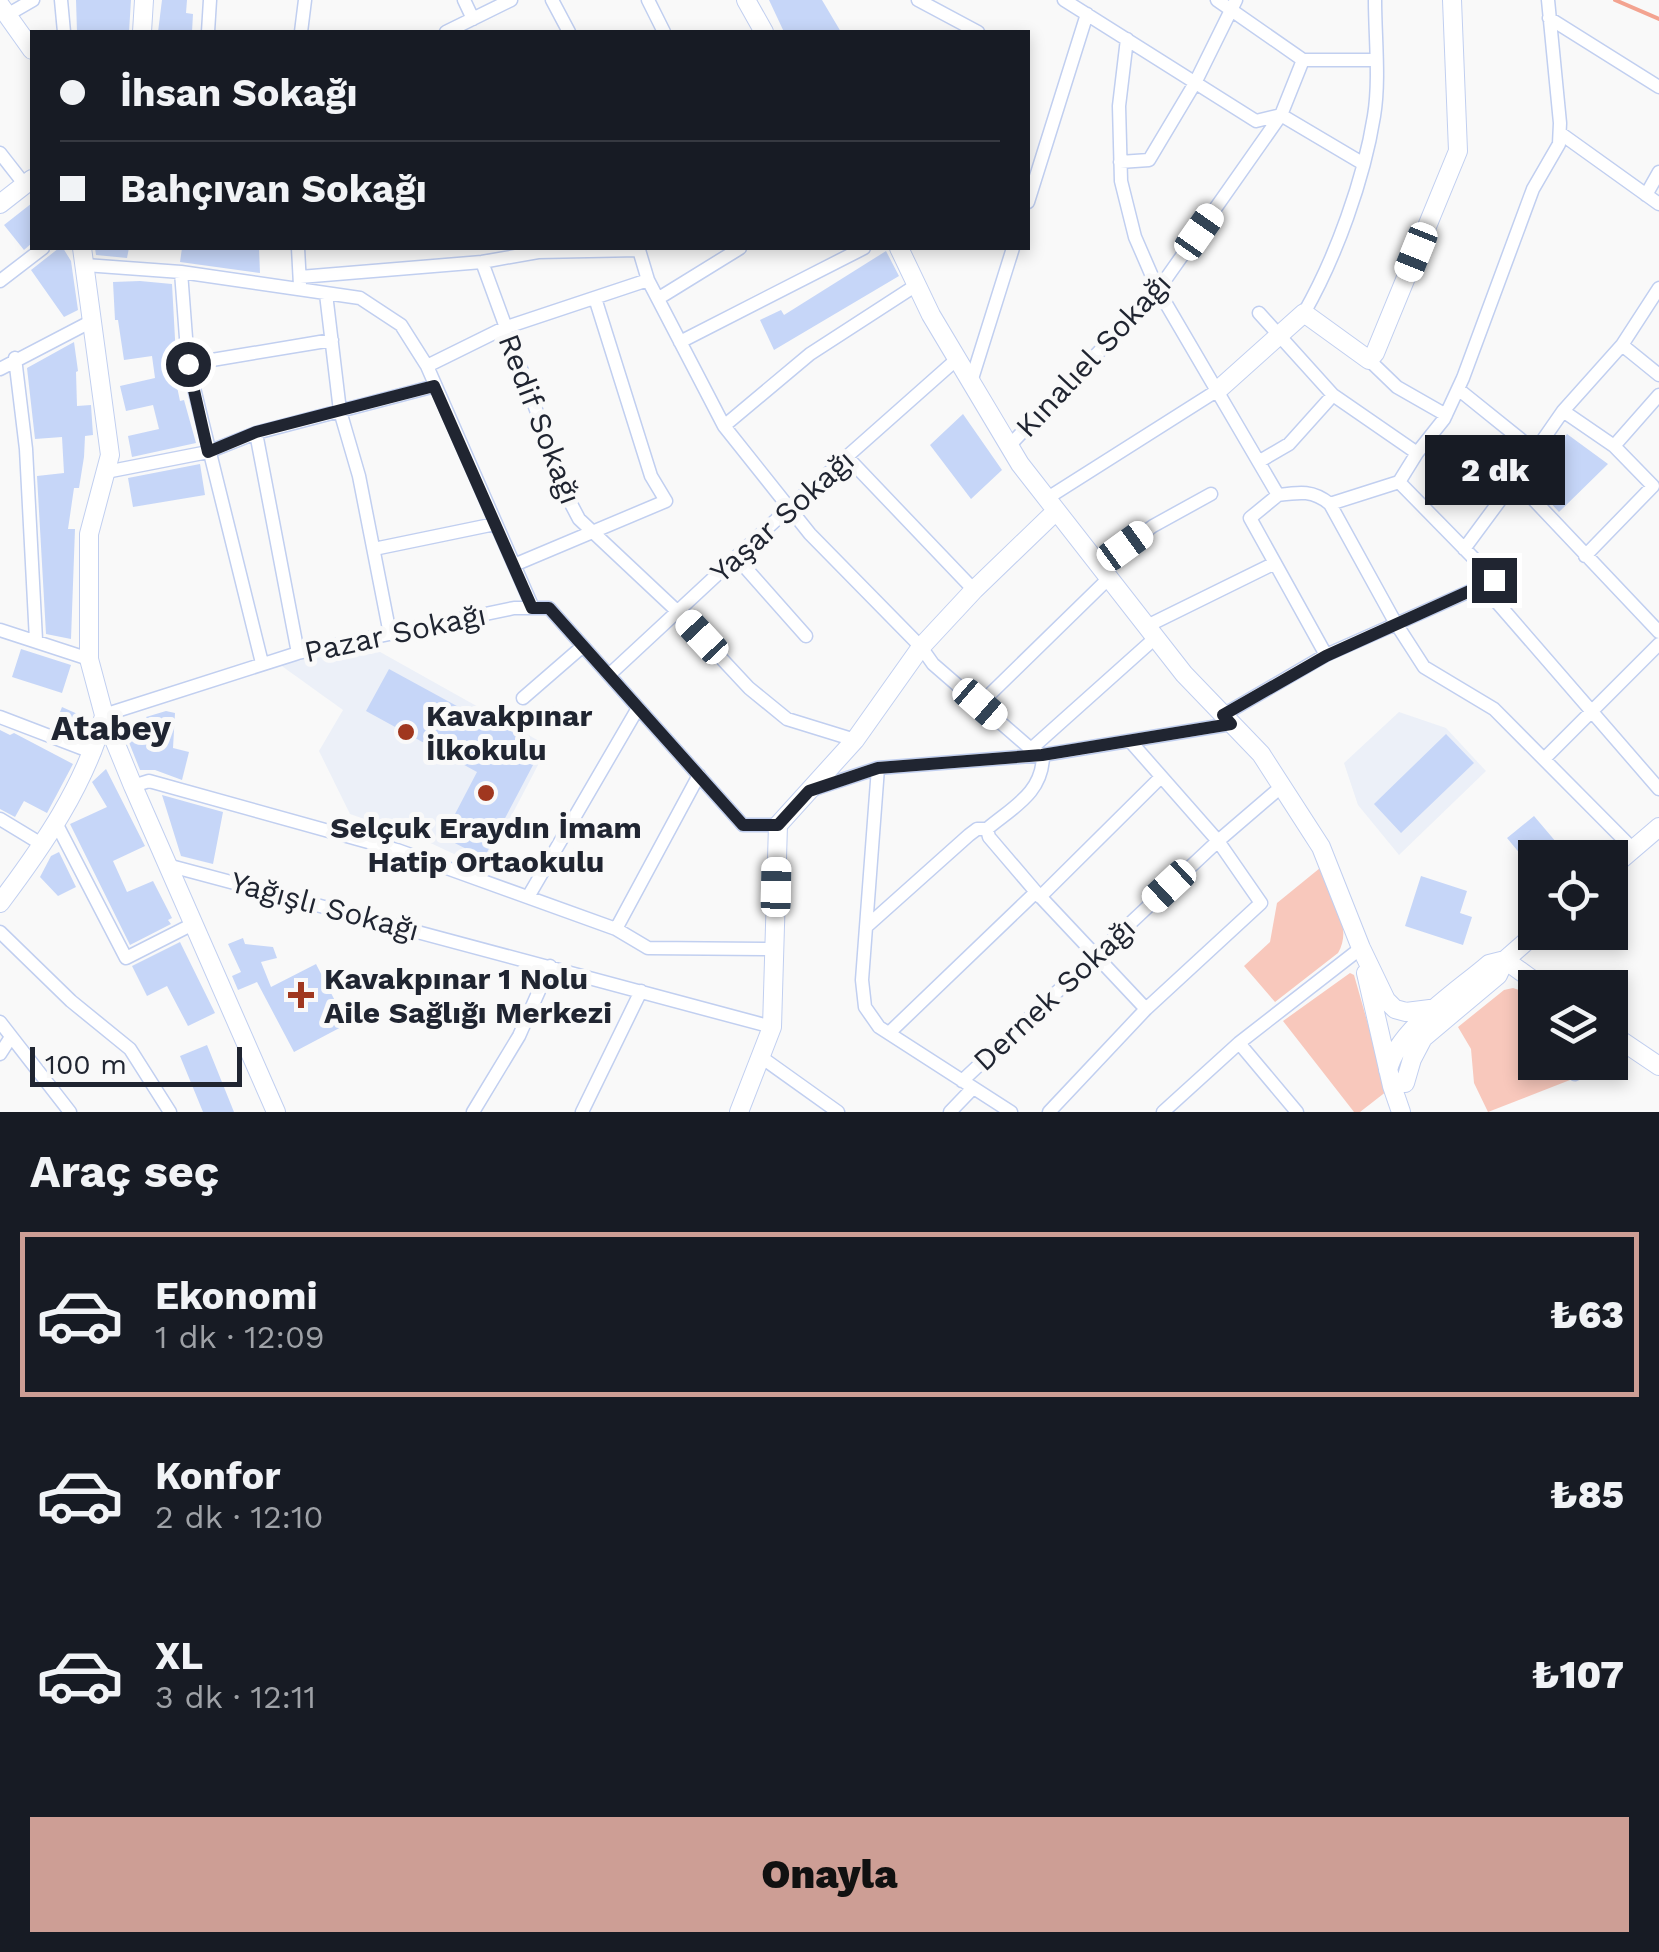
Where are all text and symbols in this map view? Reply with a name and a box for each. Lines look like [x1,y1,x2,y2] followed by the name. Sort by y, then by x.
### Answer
[120,71,358,115] text: İhsan Sokağı
[120,167,427,211] text: Bahçıvan Sokağı
[1170,199,1228,265] car
[1391,219,1441,285] car
[1008,266,1178,444] street label: Kınalıel Sokağı
[492,329,588,509] street label: Redif Sokağı
[166,342,211,387] route start
[1424,435,1564,505] callout: 2 dk
[703,442,861,590] street label: Yaşar Sokağı
[1461,451,1529,489] text: 2 dk
[1092,516,1158,576] car
[1472,558,1517,603] route end
[301,597,489,669] street label: Pazar Sokağı
[671,605,733,669] car
[948,673,1012,735] car
[426,698,592,767] place label: Kavakpınar İlkokulu
[51,707,171,749] district label: Atabey
[395,721,417,743] marker: Kavakpınar İlkokulu
[475,782,497,804] marker: Selçuk Eraydın İmam Hatip Ortaokulu
[330,810,642,879] place label: Selçuk Eraydın İmam Hatip Ortaokulu
[1518,840,1628,1080] map controls
[1518,840,1628,950] button: locate
[1137,855,1201,917] car
[760,857,792,917] car
[227,864,423,948] street label: Yağışlı Sokağı
[966,910,1142,1078] street label: Dernek Sokağı
[324,961,612,1030] place label: Kavakpınar 1 Nolu Aile Sağlığı Merkezi
[1518,970,1628,1080] button: layers
[288,982,314,1008] marker: Kavakpınar 1 Nolu Aile Sağlığı Merkezi
[30,1042,242,1086] scale bar
[45,1048,127,1081] text: 100 m
[30,1145,219,1198] text: Araç seç
[35,1270,125,1360] icon: car
[155,1274,318,1318] text: Ekonomi
[1550,1293,1624,1337] text: ₺63
[155,1318,325,1356] text: 1 dk · 12:09
[35,1450,125,1540] icon: car
[155,1454,281,1498] text: Konfor
[1550,1473,1624,1517] text: ₺85
[155,1498,323,1536] text: 2 dk · 12:10
[35,1630,125,1720] icon: car
[155,1634,203,1678] text: XL
[1532,1653,1624,1697] text: ₺107
[155,1678,316,1716] text: 3 dk · 12:11
[30,1817,1629,1932] button: Onayla

